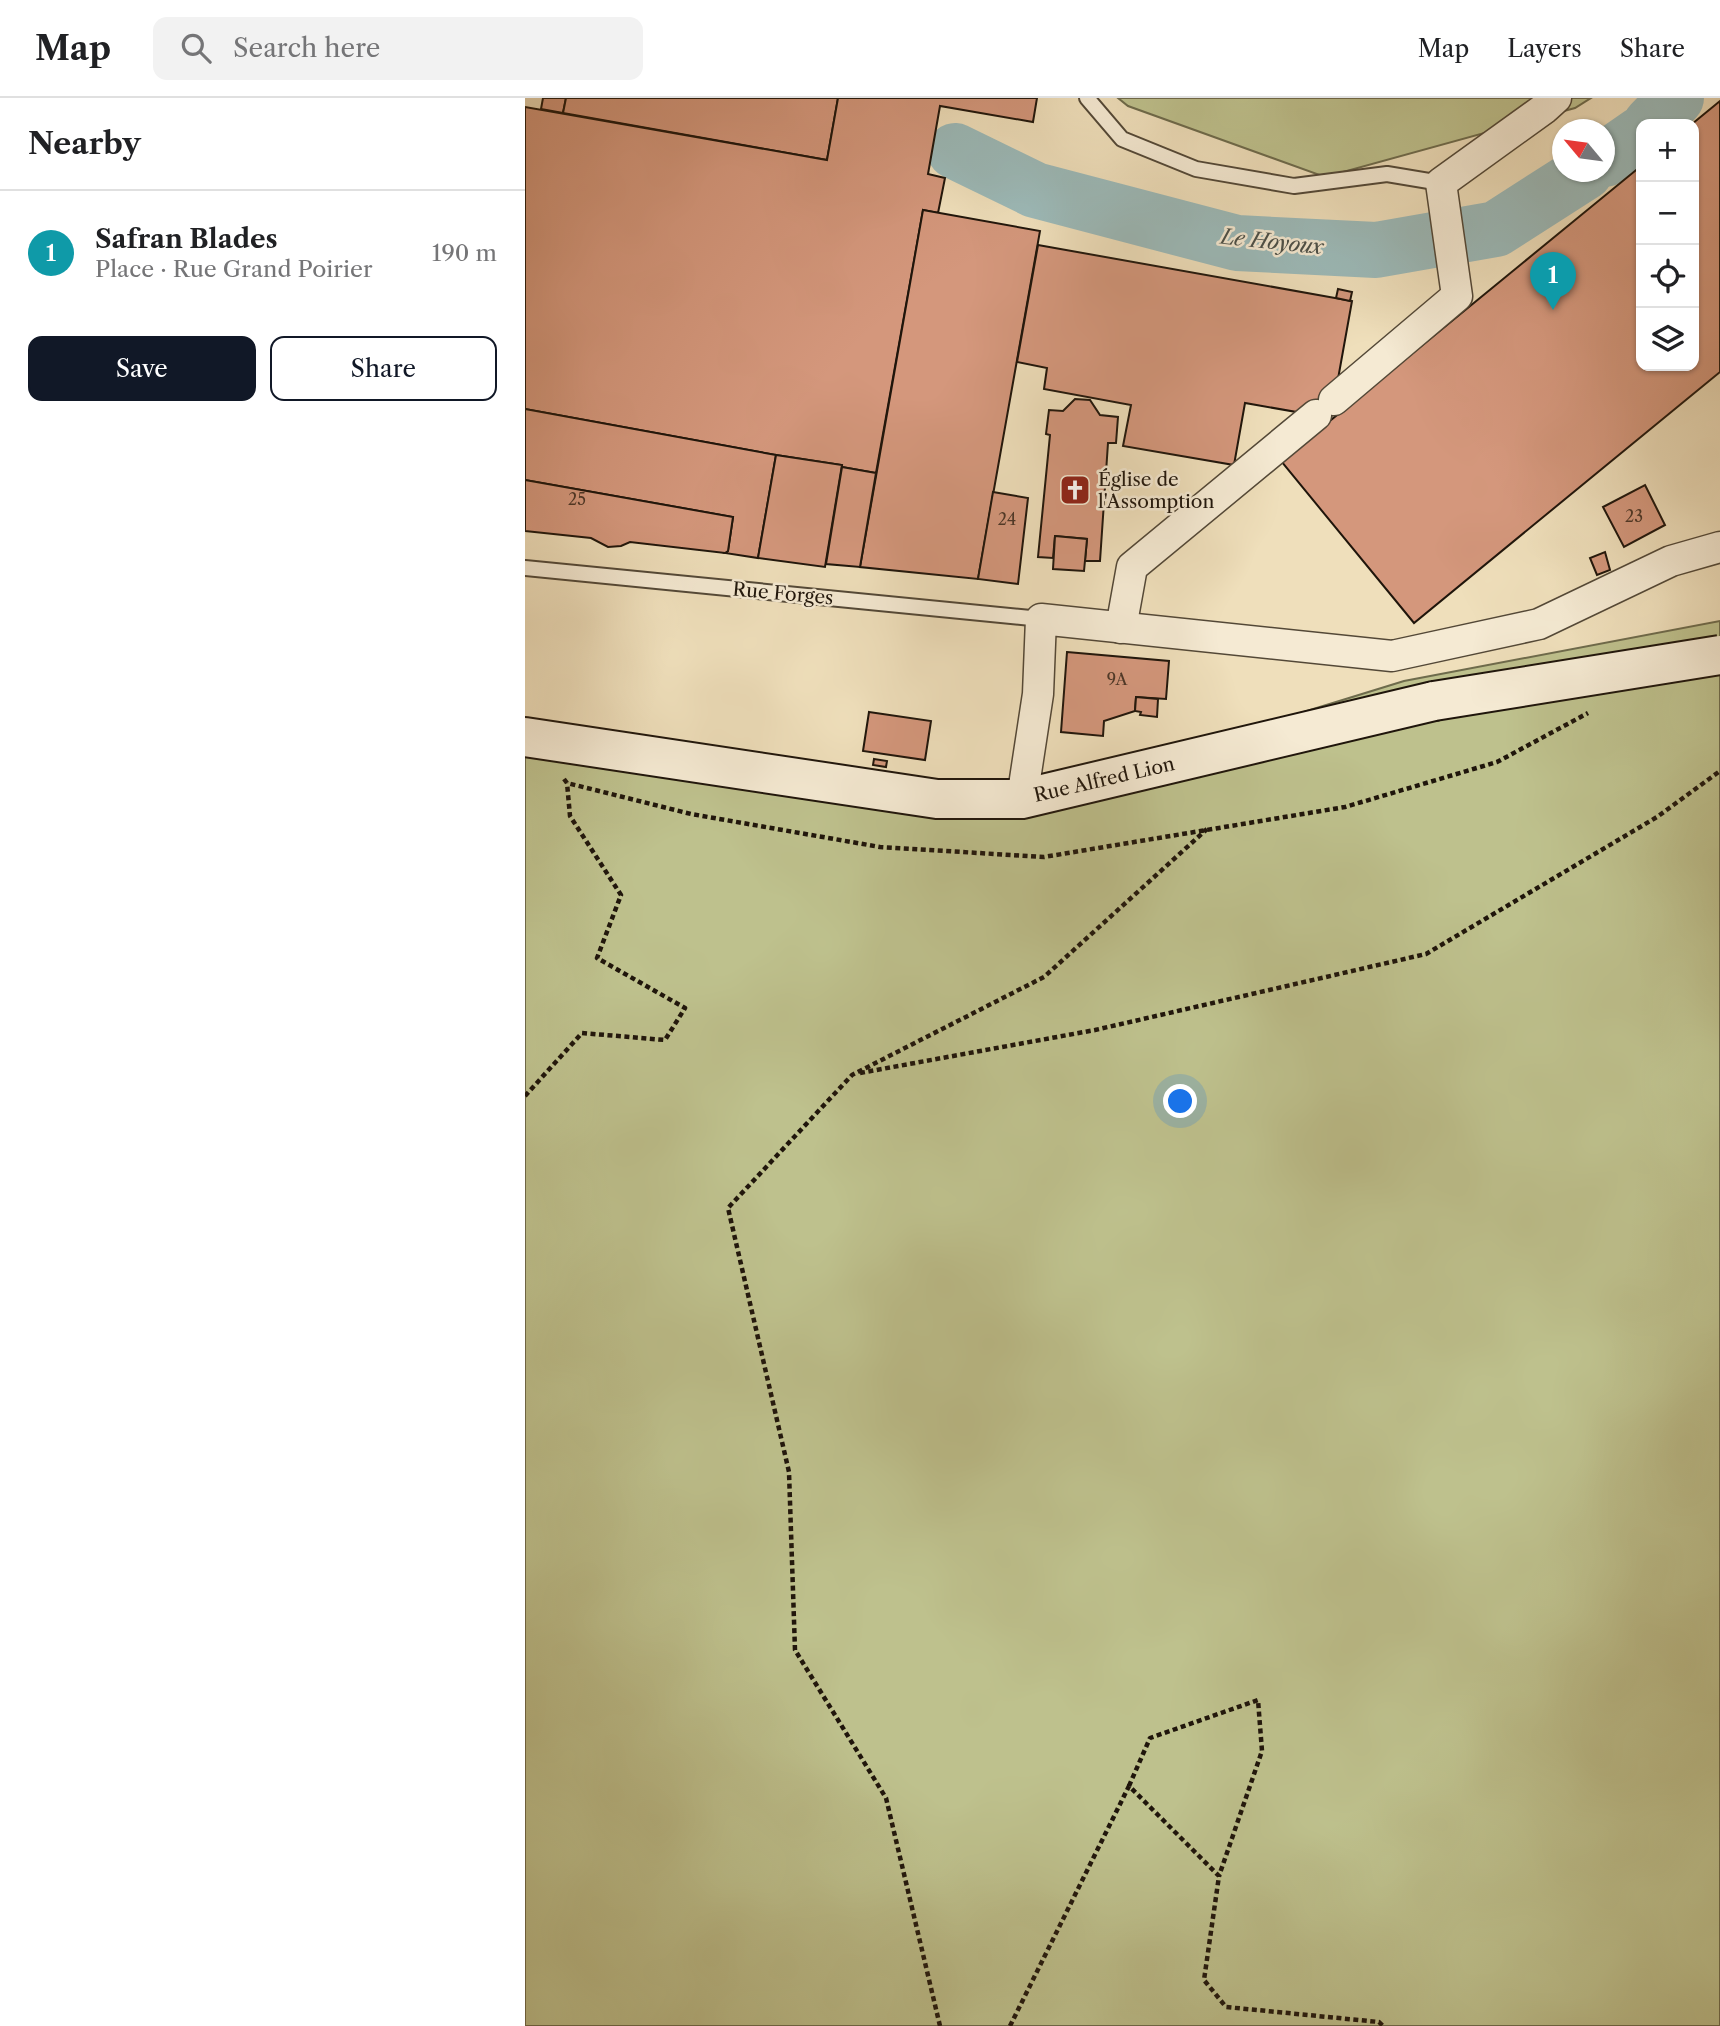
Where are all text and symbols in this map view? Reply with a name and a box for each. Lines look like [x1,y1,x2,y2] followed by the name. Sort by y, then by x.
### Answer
[153,17,643,80] search box
[35,28,111,69] text: Map
[177,29,215,67] icon: search
[233,32,380,64] text: Search here
[1418,34,1469,63] text: Map
[1507,34,1582,63] text: Layers
[1620,34,1685,63] text: Share
[1552,119,1615,182] north arrow
[1636,119,1699,371] map controls
[1636,119,1699,182] button: +
[28,125,141,162] text: Nearby
[1636,182,1699,245] button: −
[95,223,278,255] text: Safran Blades
[1217,223,1326,260] water label: Le Hoyoux
[46,239,56,267] text: 1
[432,239,497,267] text: 190 m
[1636,245,1699,308] button: locate
[1530,252,1576,310] pin: 1
[95,255,373,283] text: Place · Rue Grand Poirier
[1636,308,1699,371] button: layers
[28,336,256,401] button: Save
[270,336,497,401] button: Share
[1098,468,1214,513] place label: Église de l'Assomption
[1058,473,1092,507] church icon: Église de l'Assomption
[568,489,586,509] house number: 25
[1625,506,1643,526] house number: 23
[998,509,1016,529] house number: 24
[732,578,834,609] street label: Rue Forges
[1107,669,1128,689] house number: 9A
[1031,752,1177,807] street label: Rue Alfred Lion
[1163,1084,1197,1118] your location

